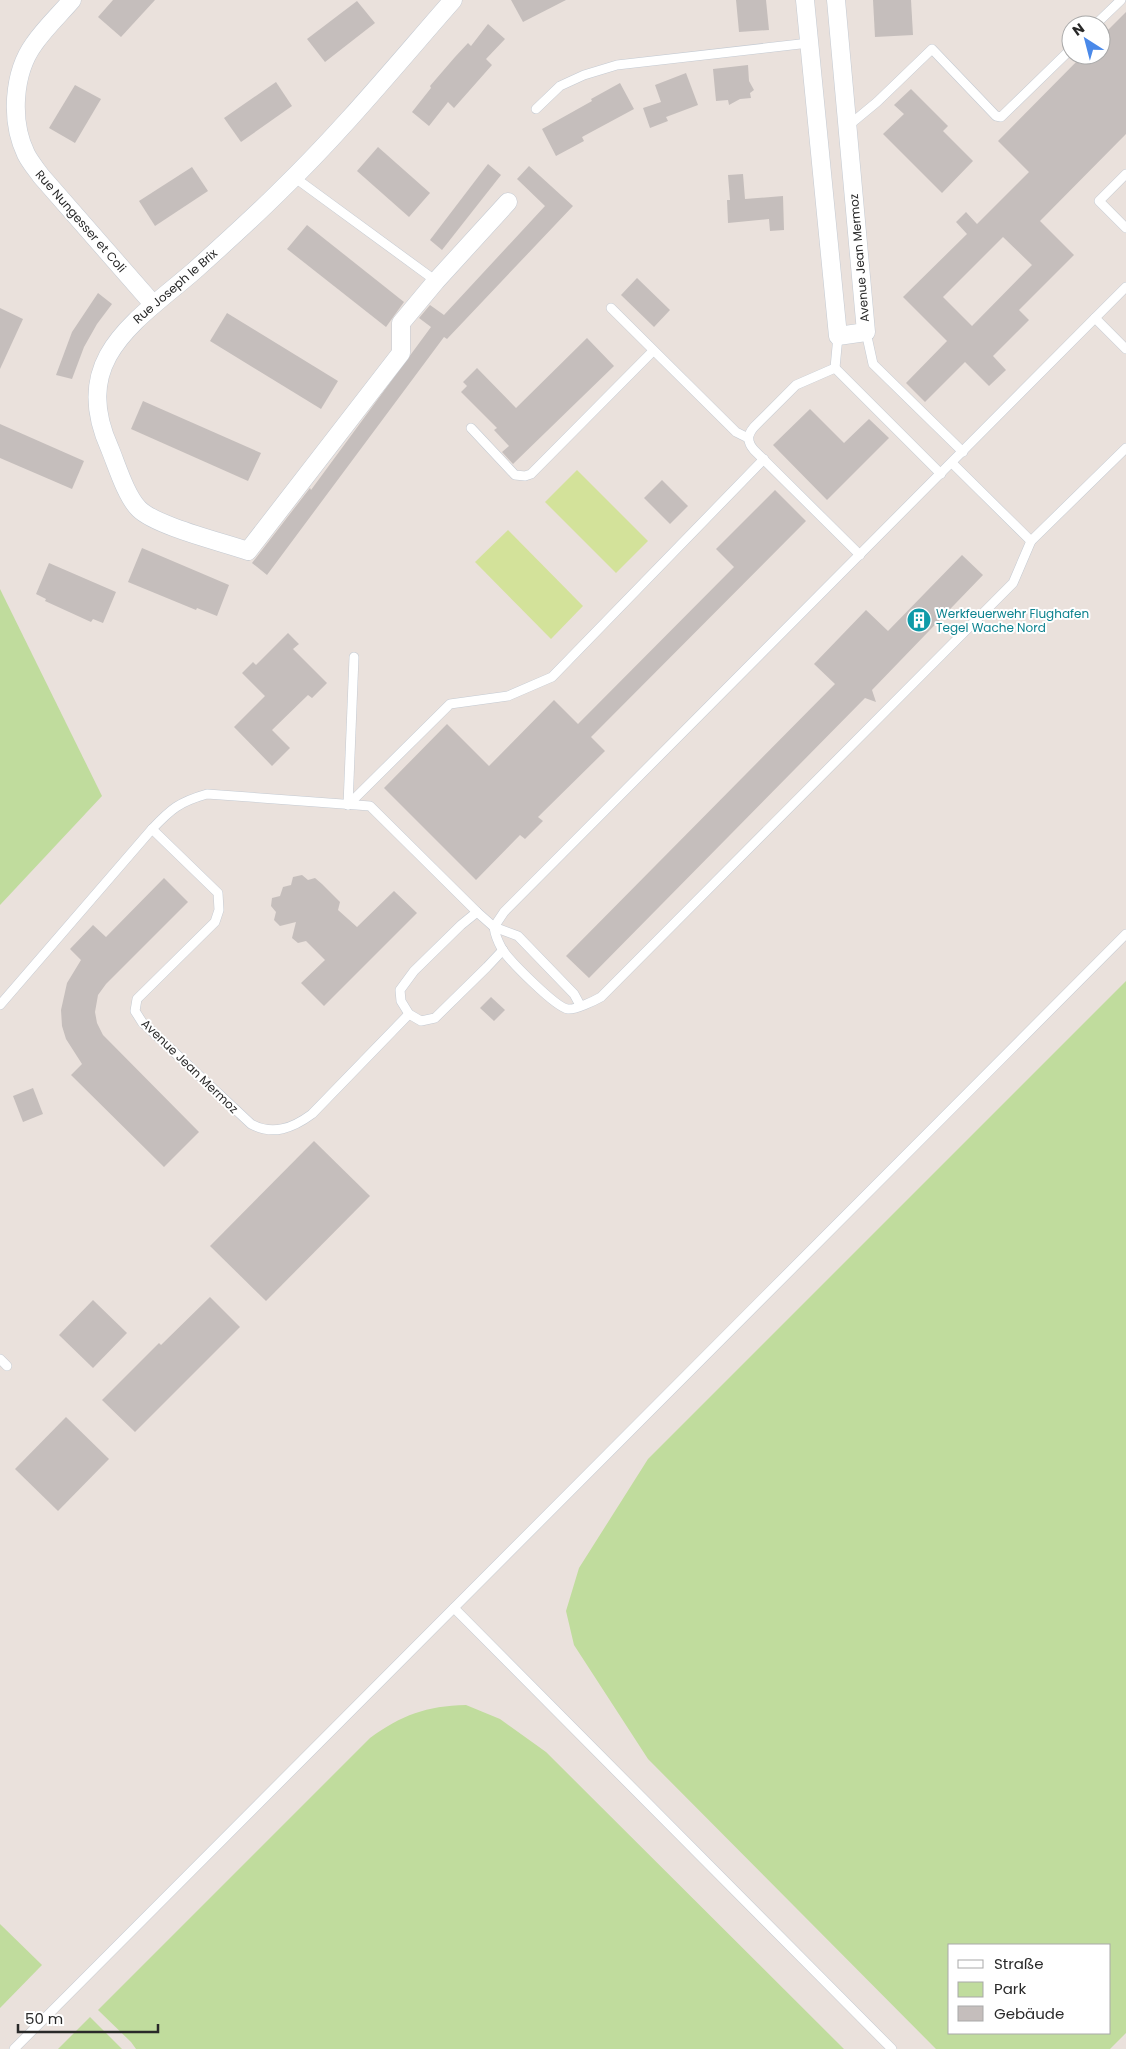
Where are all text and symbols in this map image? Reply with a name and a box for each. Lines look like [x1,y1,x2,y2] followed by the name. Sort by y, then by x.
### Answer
[1061,15,1111,65] north arrow
[1068,18,1088,41] text: N
[32,166,130,276] street label: Rue Nungesser et Coli
[845,193,873,323] street label: Avenue Jean Mermoz
[129,244,221,327] street label: Rue Joseph le Brix
[936,605,1089,636] place label: Werkfeuerwehr Flughafen Tegel Wache Nord
[906,607,932,633] building icon: Werkfeuerwehr Flughafen Tegel Wache Nord
[138,1015,242,1117] street label: Avenue Jean Mermoz
[948,1944,1111,2034] legend
[994,1953,1044,1974] text: Straße
[994,1978,1026,1999] text: Park
[18,2002,158,2034] scale bar
[994,2003,1064,2024] text: Gebäude
[25,2008,63,2029] text: 50 m

